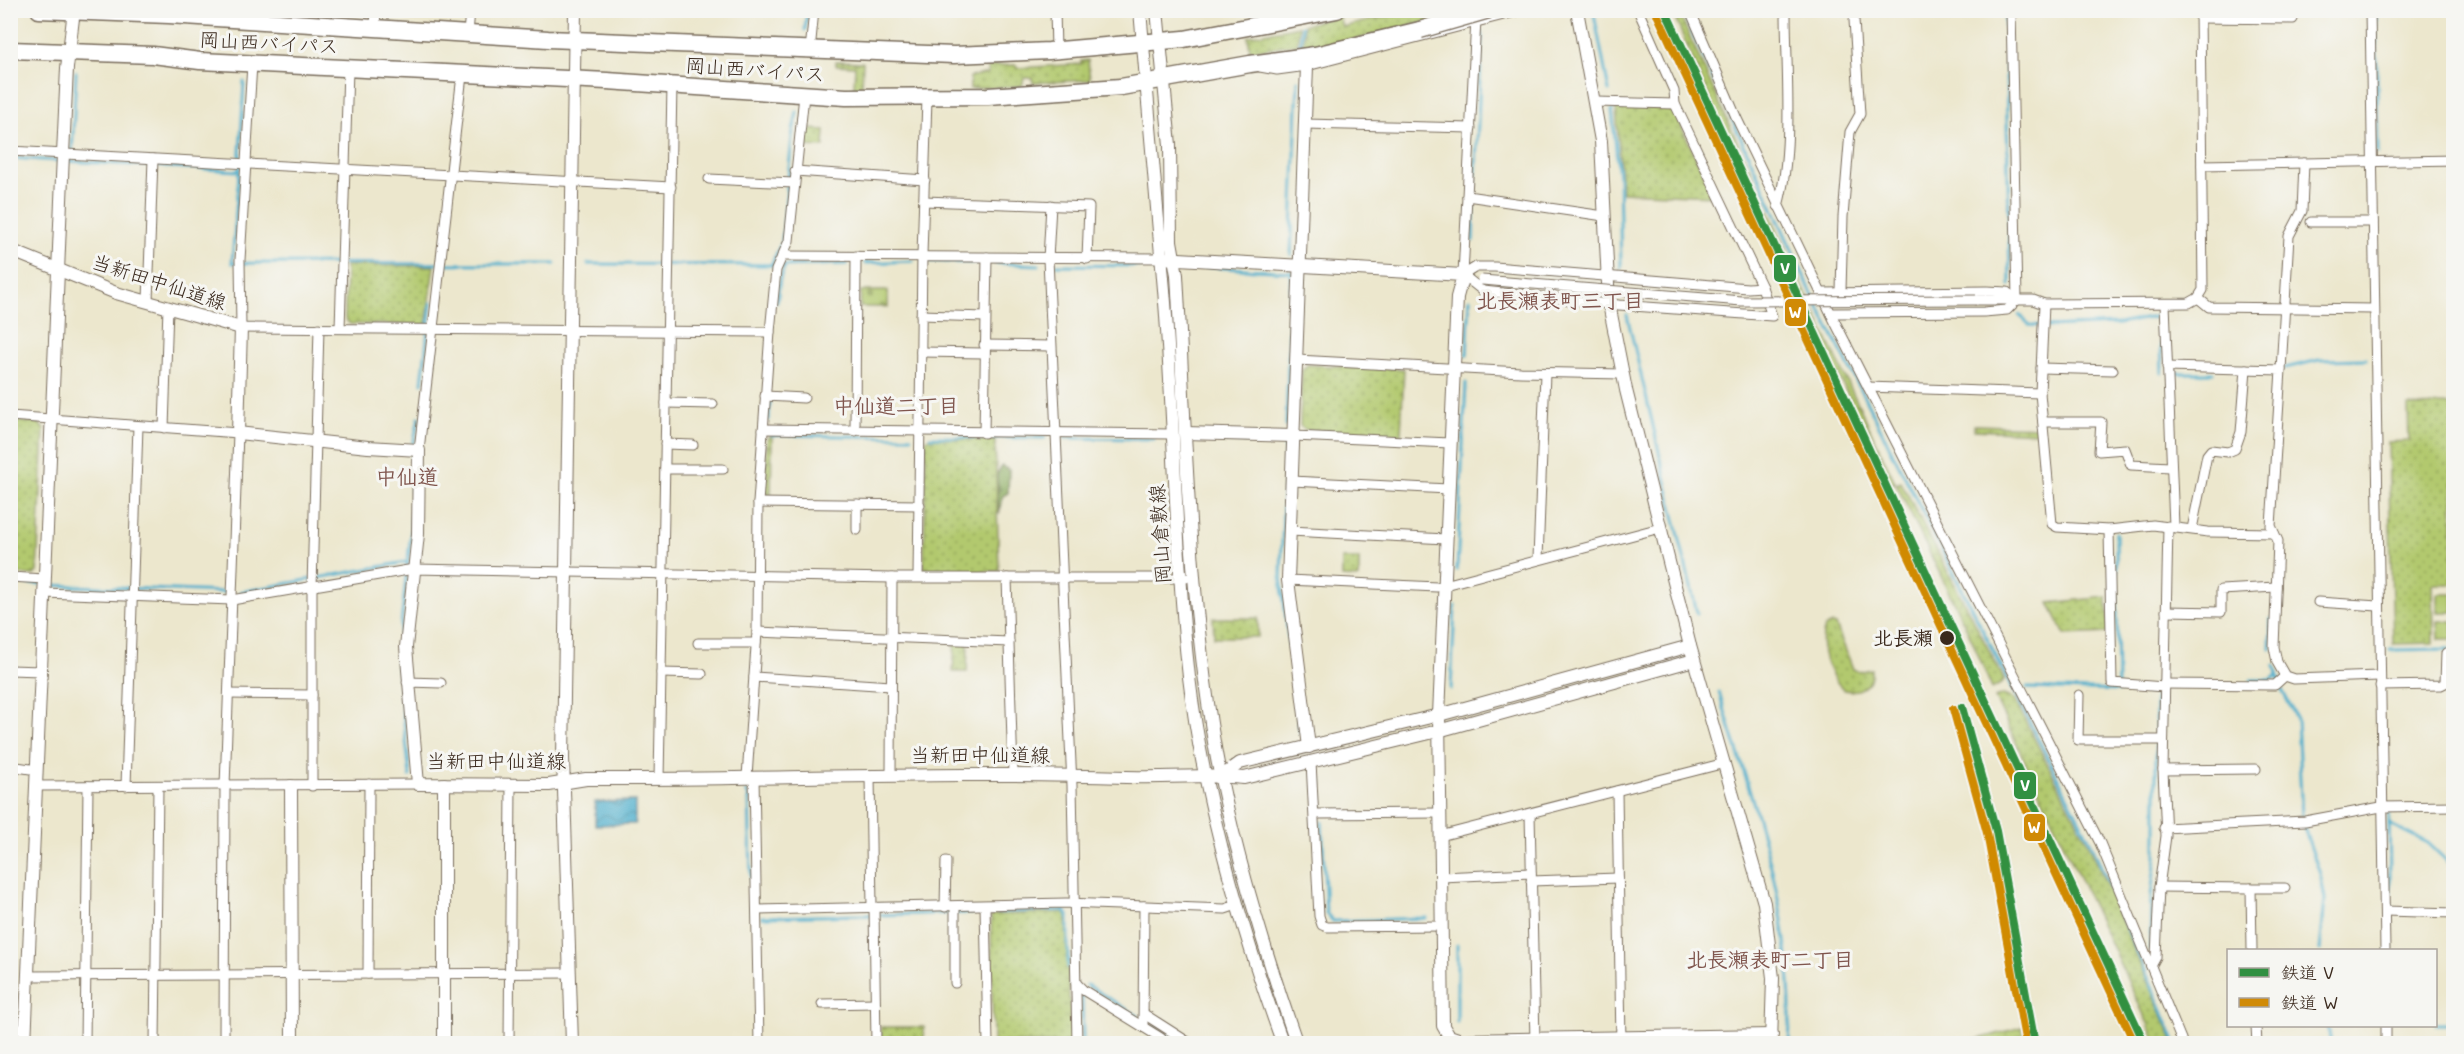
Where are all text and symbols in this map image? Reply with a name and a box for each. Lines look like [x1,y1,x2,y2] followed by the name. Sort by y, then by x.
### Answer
[199,25,339,59] street label: 岡山西バイパス
[685,51,826,87] street label: 岡山西バイパス
[89,247,230,315] street label: 当新田中仙道線
[1773,254,1797,283] line badge: V
[1780,257,1790,278] text: V
[1476,286,1644,313] district label: 北長瀬表町三丁目
[1784,298,1807,327] line badge: W
[1788,301,1802,322] text: W
[833,391,959,418] district label: 中仙道二丁目
[376,462,439,489] district label: 中仙道
[1143,483,1175,585] street label: 岡山倉敷線
[1873,624,1933,650] place label: 北長瀬
[1938,629,1956,647] marker: 北長瀬
[910,741,1050,767] street label: 当新田中仙道線
[426,747,566,773] street label: 当新田中仙道線
[2013,771,2037,800] line badge: V
[2020,774,2030,795] text: V
[2023,813,2046,842] line badge: W
[2027,816,2041,837] text: W
[1686,945,1854,972] district label: 北長瀬表町二丁目
[2227,949,2437,1027] legend
[2281,960,2334,984] text: 鉄道 V
[2281,990,2339,1014] text: 鉄道 W

